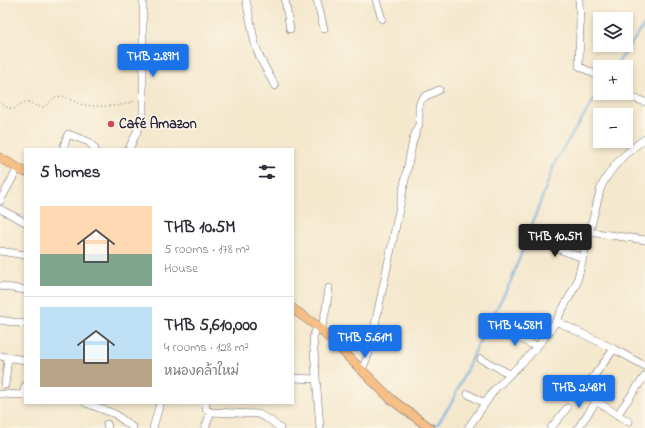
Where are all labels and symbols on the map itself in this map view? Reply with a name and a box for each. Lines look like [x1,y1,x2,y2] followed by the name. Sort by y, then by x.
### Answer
[107,44,199,78] pin: THB 2.89M
[119,114,197,135] place label: Café Amazon
[106,119,116,129] marker: Café Amazon
[509,224,601,258] pin: THB 10.5M
[469,313,561,347] pin: THB 4.58M
[319,325,411,359] pin: THB 5.61M
[533,375,625,409] pin: THB 2.48M

